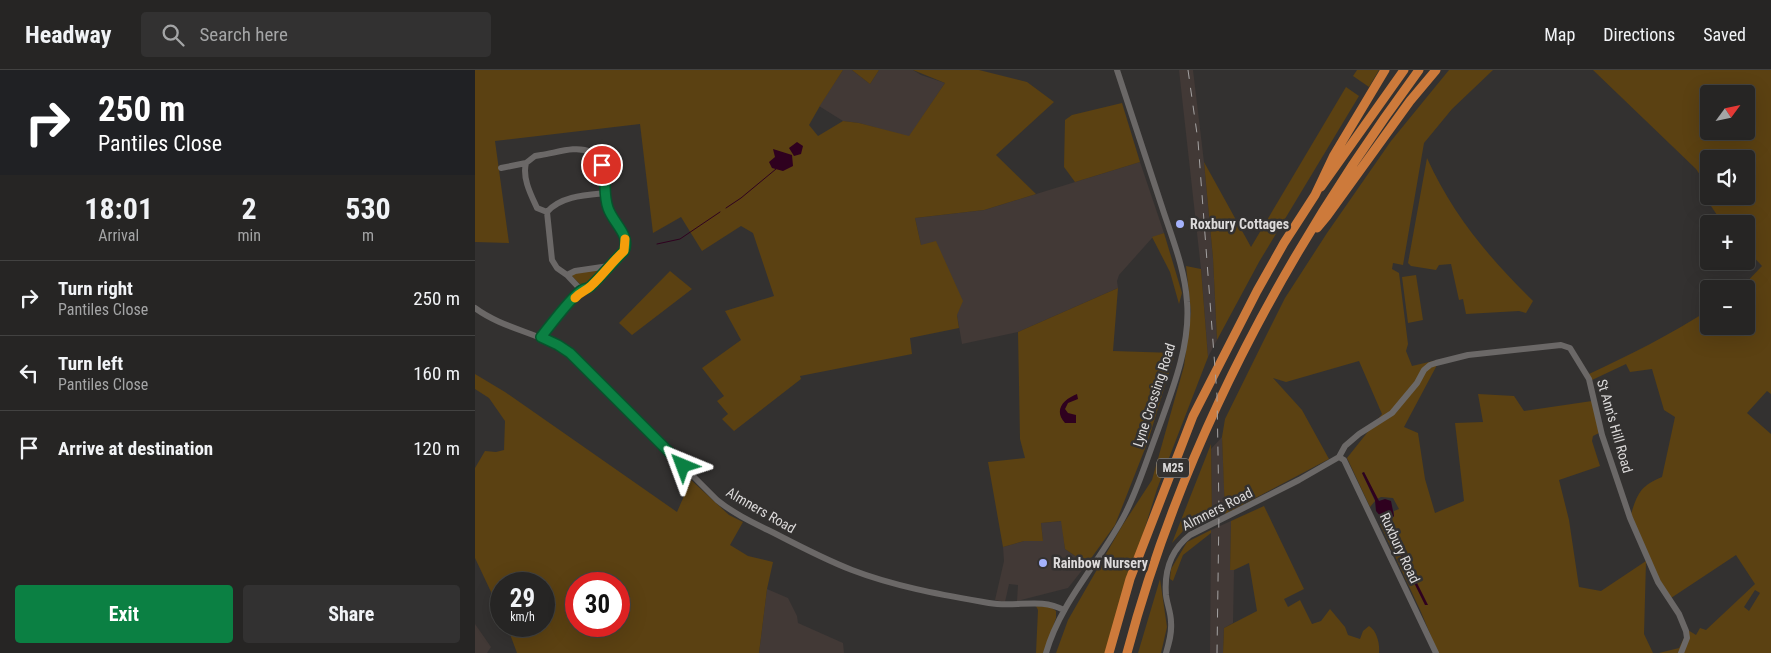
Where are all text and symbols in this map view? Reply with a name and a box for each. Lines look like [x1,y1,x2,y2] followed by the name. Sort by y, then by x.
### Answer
[141,12,491,57] search box
[25,21,111,49] text: Headway
[159,21,187,49] icon: search
[199,23,288,46] text: Search here
[1544,24,1575,45] text: Map
[1603,24,1675,45] text: Directions
[1703,24,1746,45] text: Saved
[1700,85,1755,140] north arrow
[1700,85,1755,335] map controls
[98,89,185,130] text: 250 m
[15,90,80,155] icon: right
[98,131,222,156] text: Pantiles Close
[581,144,623,186] pin
[1700,150,1755,205] button: sound
[588,151,616,179] icon: arrive
[84,191,153,226] text: 18:01
[242,191,257,226] text: 2
[345,191,391,226] text: 530
[1700,215,1755,270] button: +
[1190,216,1289,232] place label: Roxbury Cottages
[1174,218,1186,230] marker: Roxbury Cottages
[98,226,139,245] text: Arrival
[237,226,261,245] text: min
[362,226,374,245] text: m
[58,277,133,300] text: Turn right
[1700,280,1755,335] button: −
[15,284,43,312] icon: right
[413,287,460,310] text: 250 m
[58,300,148,319] text: Pantiles Close
[1130,341,1178,449] street label: Lyne Crossing Road
[58,352,123,375] text: Turn left
[15,359,43,387] icon: left
[413,362,460,385] text: 160 m
[58,375,148,394] text: Pantiles Close
[1594,377,1636,475] street label: St Ann's Hill Road
[15,434,43,462] icon: arrive
[58,437,213,460] text: Arrive at destination
[413,437,460,460] text: 120 m
[656,439,708,491] position arrow
[1157,458,1189,478] road number: M25
[724,484,798,536] street label: Almners Road
[1179,484,1255,534] street label: Almners Road
[1377,510,1423,586] street label: Ruxbury Road
[1053,555,1149,571] place label: Rainbow Nursery
[1037,557,1049,569] marker: Rainbow Nursery
[565,572,630,637] speed limit sign: 30
[510,584,535,613] text: 29
[15,585,233,643] button: Exit
[243,585,460,643] button: Share
[510,610,535,624] text: km/h

